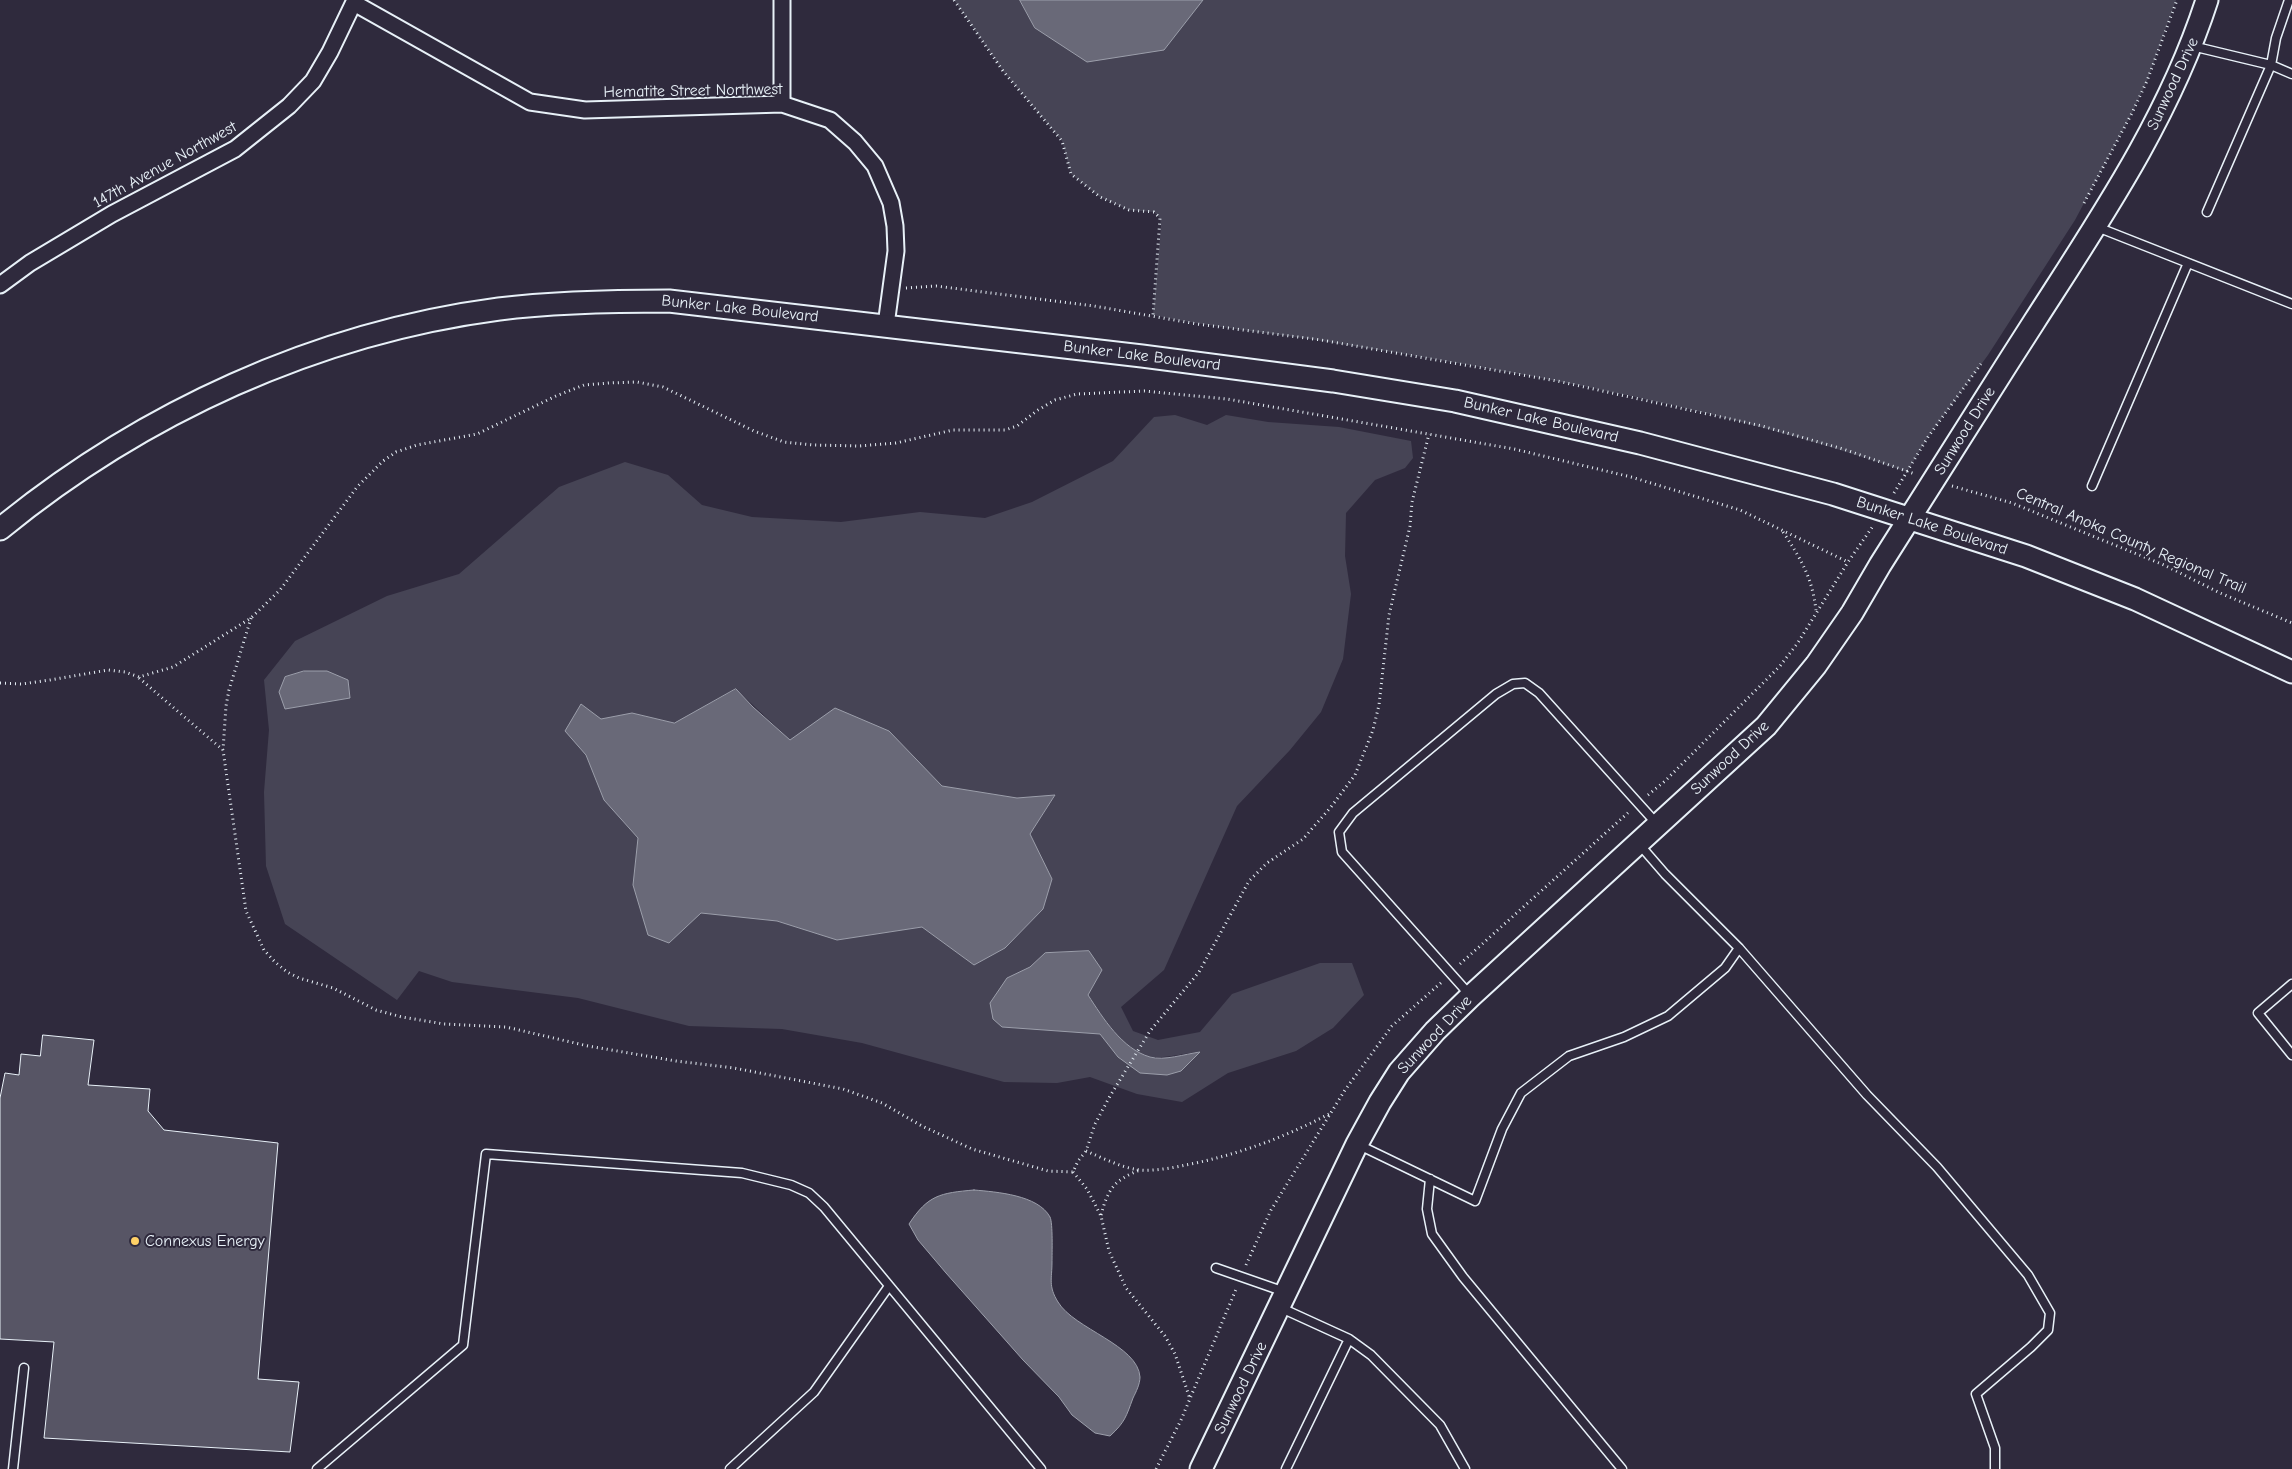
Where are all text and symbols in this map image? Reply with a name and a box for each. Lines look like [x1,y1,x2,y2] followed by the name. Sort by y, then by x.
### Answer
[2143,34,2203,134] street label: Sunwood Drive
[603,80,783,102] street label: Hematite Street Northwest
[90,118,240,212] street label: 147th Avenue Northwest
[660,291,820,327] street label: Bunker Lake Boulevard
[1062,337,1222,375] street label: Bunker Lake Boulevard
[1930,383,2000,479] street label: Sunwood Drive
[1462,393,1620,447] street label: Bunker Lake Boulevard
[2013,484,2249,598] street label: Central Anoka County Regional Trail
[1854,492,2010,560] street label: Bunker Lake Boulevard
[1687,717,1773,799] street label: Sunwood Drive
[1394,992,1476,1078] street label: Sunwood Drive
[145,1231,265,1251] place label: Connexus Energy
[129,1235,141,1247] marker: Connexus Energy
[1210,1339,1272,1437] street label: Sunwood Drive

